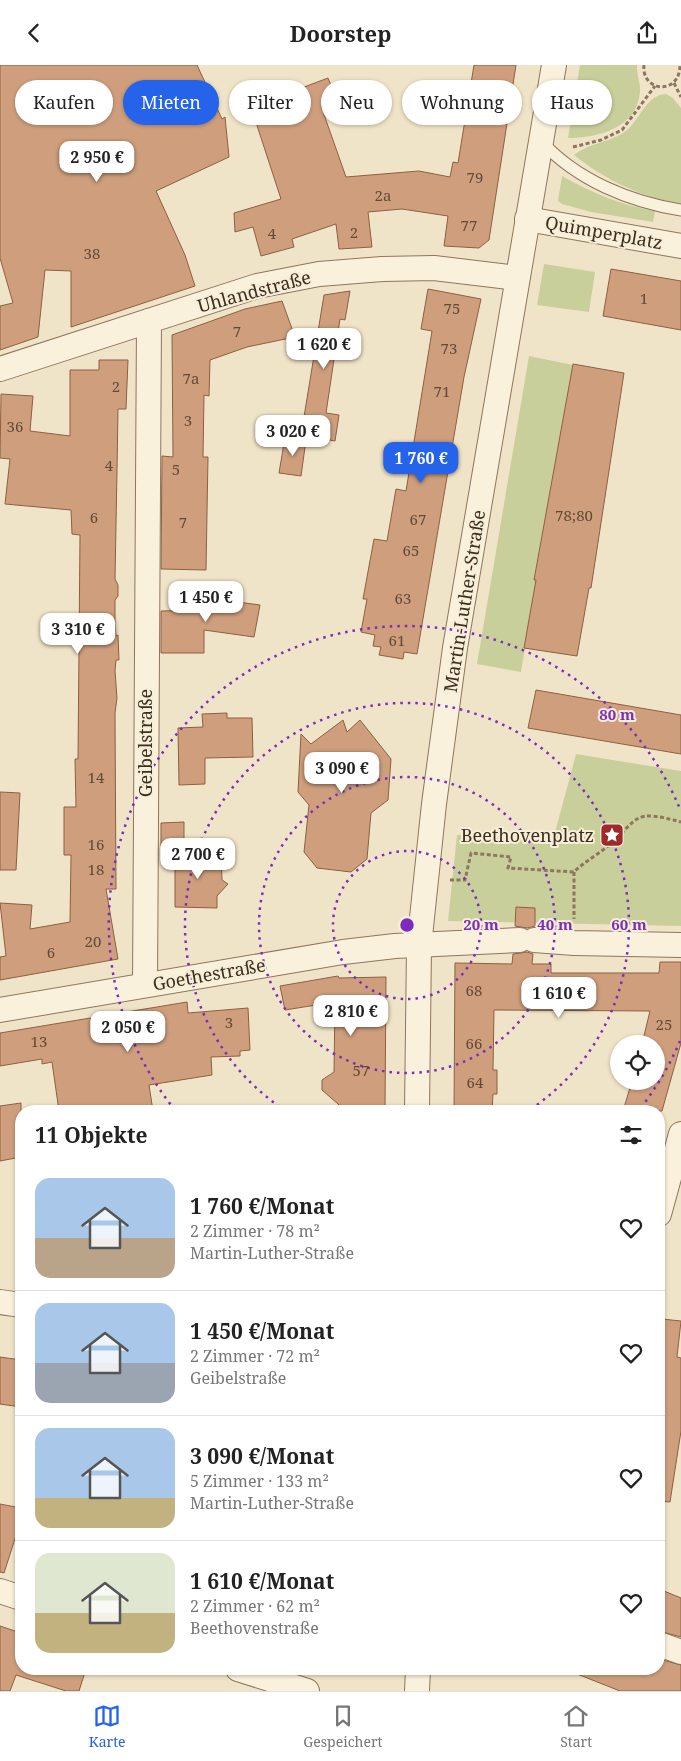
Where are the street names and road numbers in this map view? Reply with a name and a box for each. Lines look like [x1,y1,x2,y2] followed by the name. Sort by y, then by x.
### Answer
[543,210,665,254] street label: Quimperplatz
[195,264,313,318] street label: Uhlandstraße
[438,508,490,694] street label: Martin-Luther-Straße
[133,689,157,797] street label: Geibelstraße
[151,952,267,996] street label: Goethestraße

